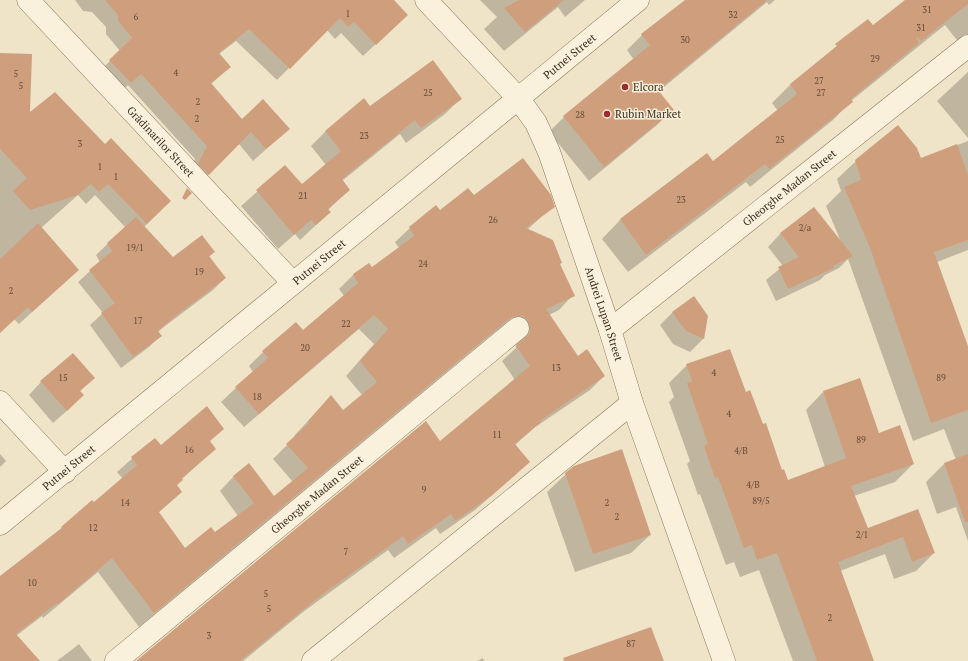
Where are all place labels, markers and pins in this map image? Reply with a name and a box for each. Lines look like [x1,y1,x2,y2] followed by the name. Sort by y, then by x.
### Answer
[633,80,664,94] place label: Elcora
[620,82,630,92] marker: Elcora
[615,107,681,121] place label: Rubin Market
[602,109,612,119] marker: Rubin Market

